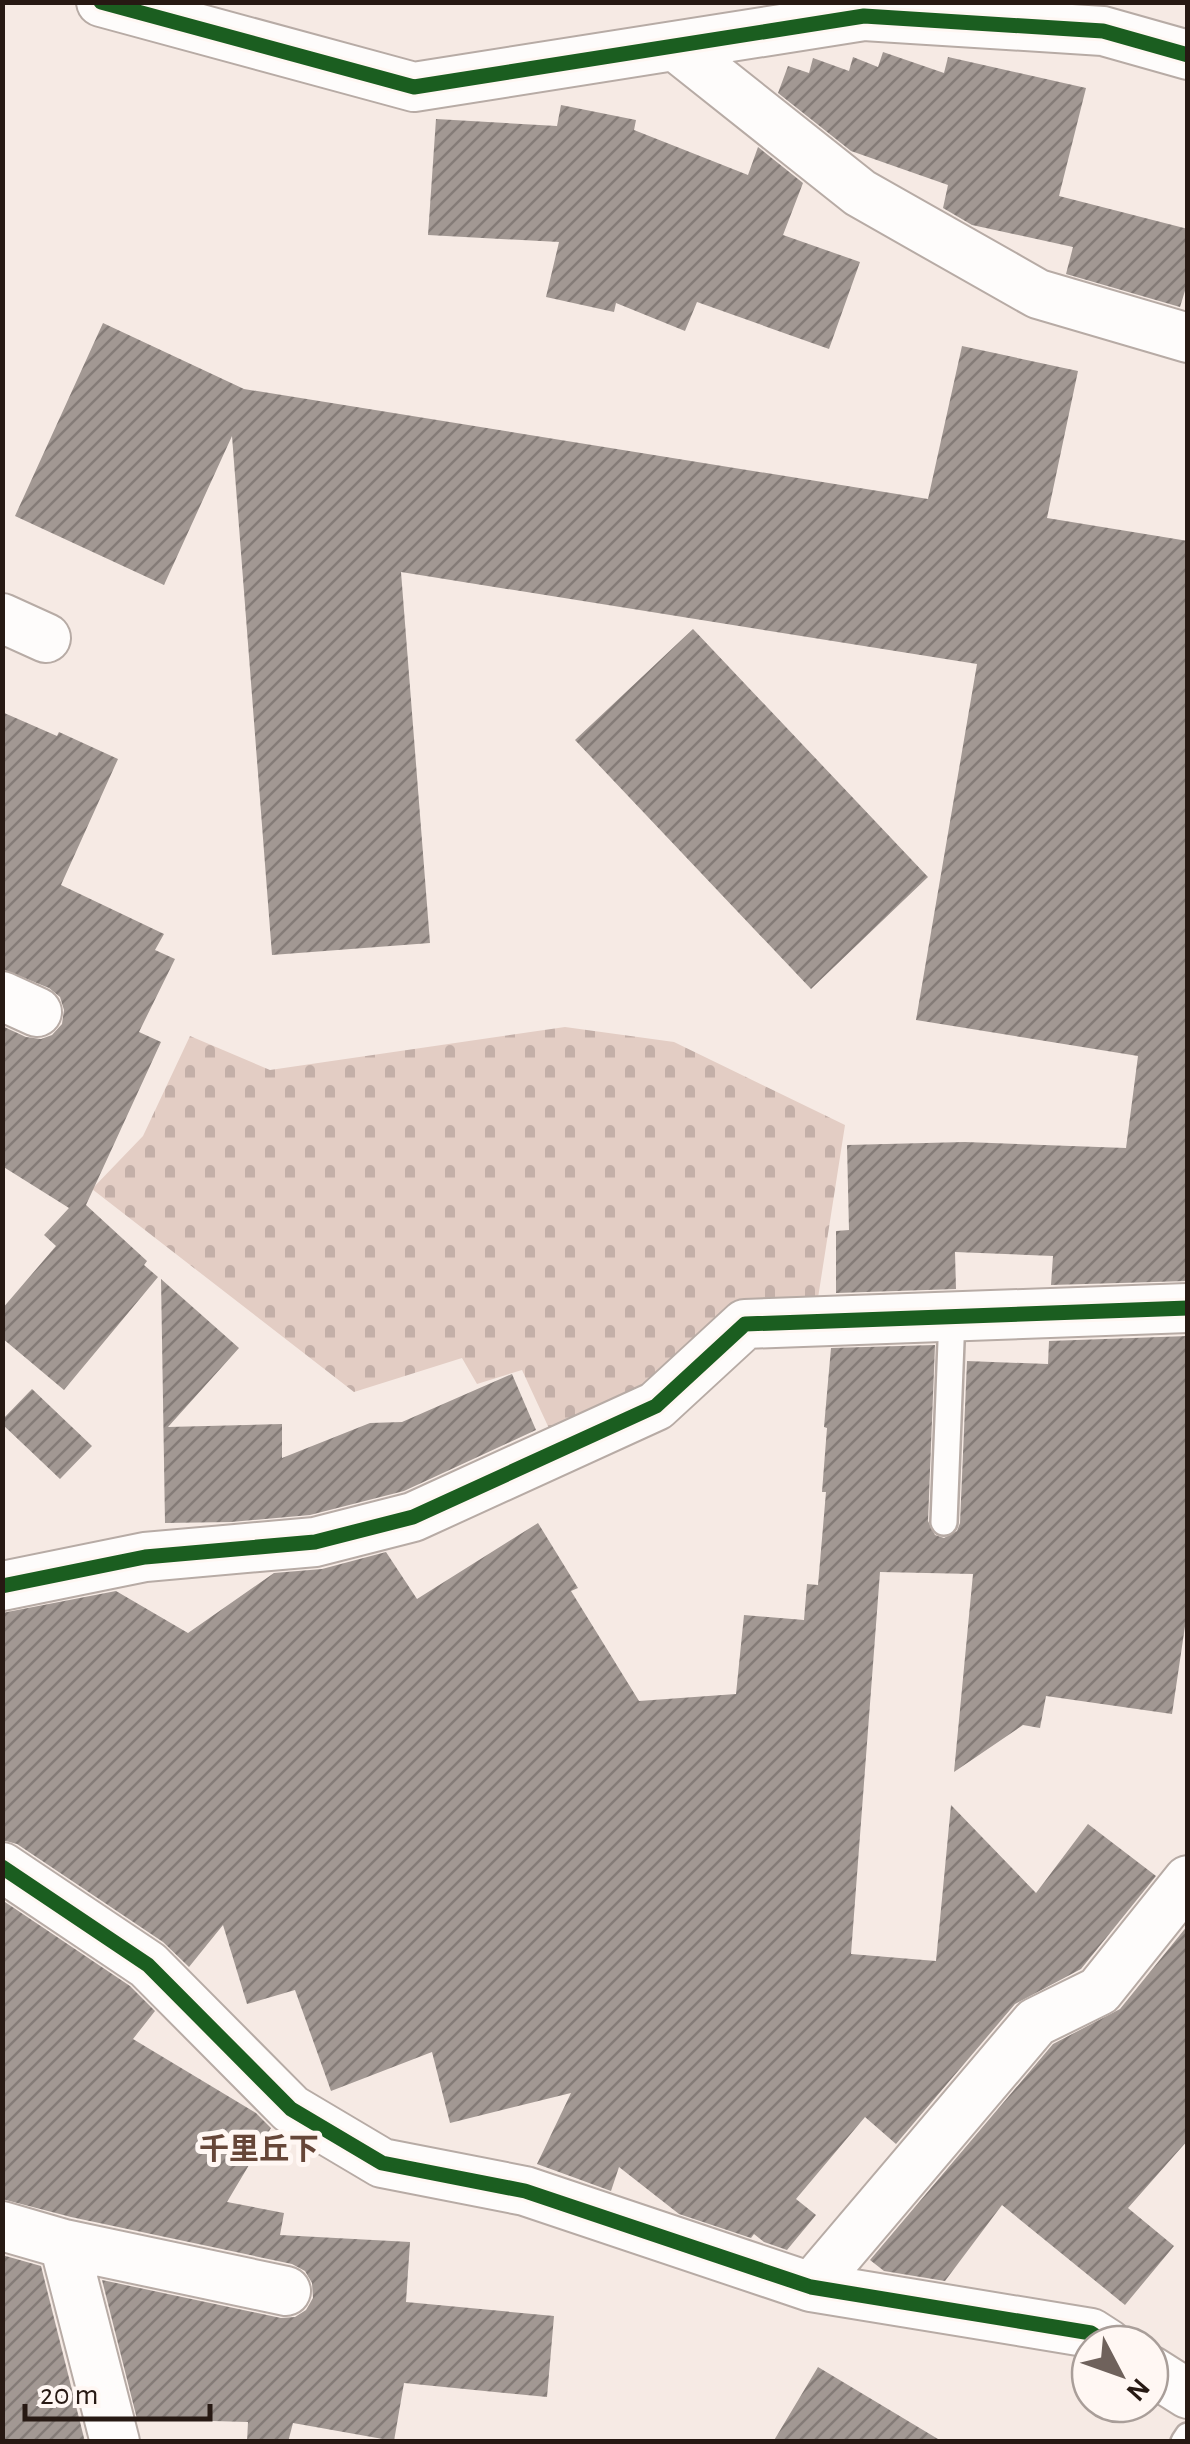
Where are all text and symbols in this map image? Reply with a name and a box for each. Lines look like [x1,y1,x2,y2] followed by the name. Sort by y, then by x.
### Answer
[199,2133,319,2165] district label: 千里丘下
[1070,2324,1170,2424] north arrow
[25,2359,210,2421] scale bar
[1120,2373,1154,2406] text: N
[40,2380,98,2410] text: 20 m

